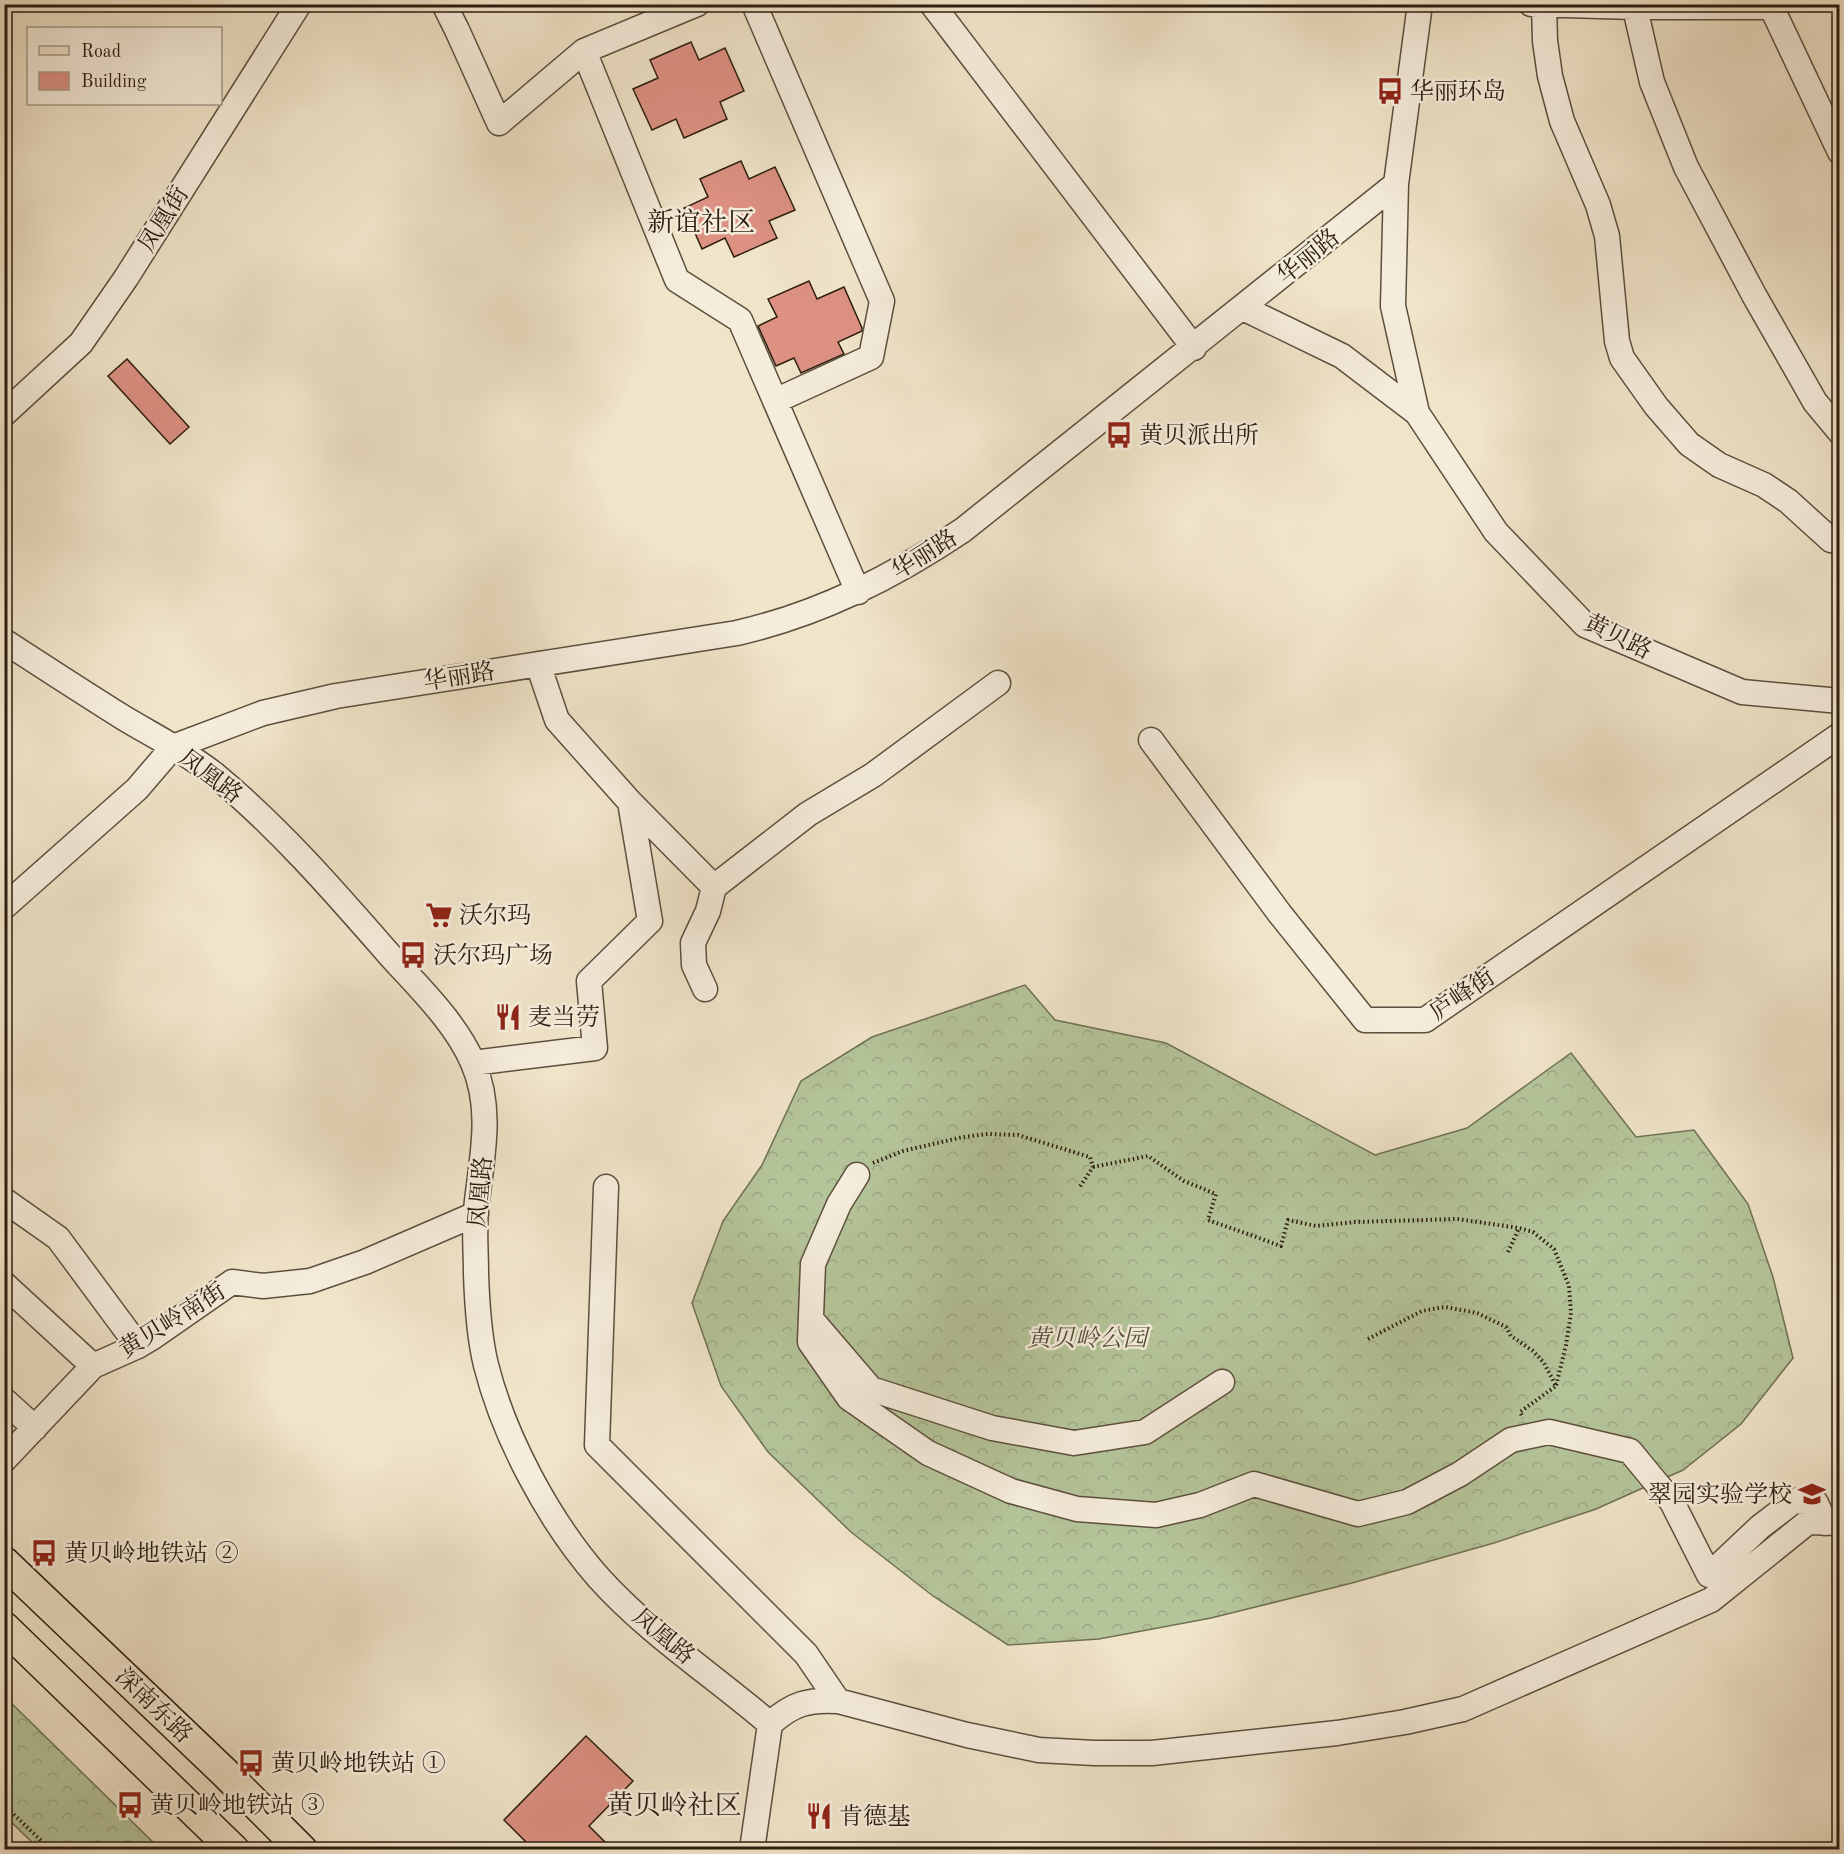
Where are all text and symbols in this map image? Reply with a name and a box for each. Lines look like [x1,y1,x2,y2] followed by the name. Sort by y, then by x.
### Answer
[27,27,222,105] legend
[81,43,121,61] text: Road
[81,73,147,91] text: Building
[1375,76,1405,106] bus stop icon: 华丽环岛
[1410,78,1506,105] place label: 华丽环岛
[133,182,194,257] street label: 凤凰街
[647,208,755,237] district label: 新谊社区
[1272,223,1345,290] street label: 华丽路
[1104,420,1134,450] bus stop icon: 黄贝派出所
[1139,422,1259,449] place label: 黄贝派出所
[887,524,962,585] street label: 华丽路
[1580,609,1656,664] street label: 黄贝路
[421,658,497,695] street label: 华丽路
[174,744,248,809] street label: 凤凰路
[424,900,454,930] supermarket icon: 沃尔玛
[459,902,531,929] place label: 沃尔玛
[398,940,428,970] bus stop icon: 沃尔玛广场
[433,942,553,969] place label: 沃尔玛广场
[1425,963,1500,1026] street label: 庐峰街
[493,1002,523,1032] restaurant icon: 麦当劳
[528,1004,600,1031] place label: 麦当劳
[464,1155,497,1229] street label: 凤凰路
[114,1277,230,1364] street label: 黄贝岭南街
[1027,1325,1151,1352] park label: 黄贝岭公园
[1797,1479,1827,1509] school or university icon: 翠园实验学校
[1648,1481,1792,1508] place label: 翠园实验学校
[29,1538,59,1568] bus stop icon: 黄贝岭地铁站 ②
[64,1540,239,1567] place label: 黄贝岭地铁站 ②
[627,1603,700,1670] street label: 凤凰路
[110,1662,198,1748] street label: 深南东路
[236,1748,266,1778] bus stop icon: 黄贝岭地铁站 ①
[271,1750,446,1777] place label: 黄贝岭地铁站 ①
[115,1790,145,1820] bus stop icon: 黄贝岭地铁站 ③
[607,1791,742,1820] district label: 黄贝岭社区
[150,1792,325,1819] place label: 黄贝岭地铁站 ③
[804,1801,834,1831] restaurant icon: 肯德基
[839,1803,911,1830] place label: 肯德基

